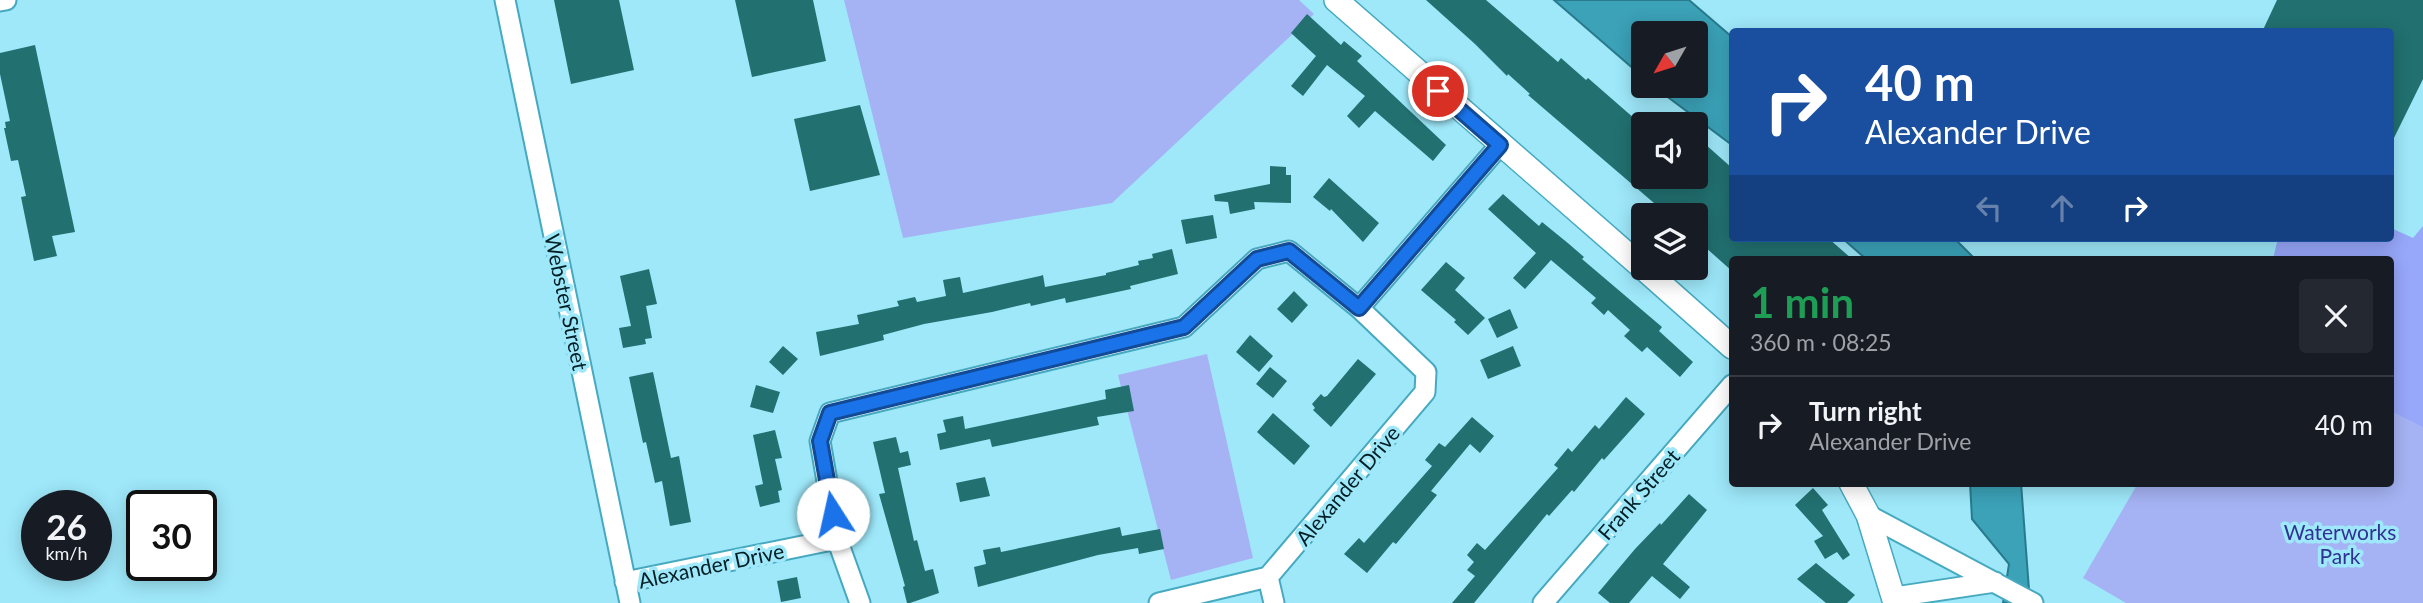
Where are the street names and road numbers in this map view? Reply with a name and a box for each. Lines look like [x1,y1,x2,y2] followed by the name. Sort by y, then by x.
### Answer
[540,231,594,373] street label: Webster Street
[1290,420,1404,550] street label: Alexander Drive
[1592,443,1684,544] street label: Frank Street
[636,537,786,593] street label: Alexander Drive

